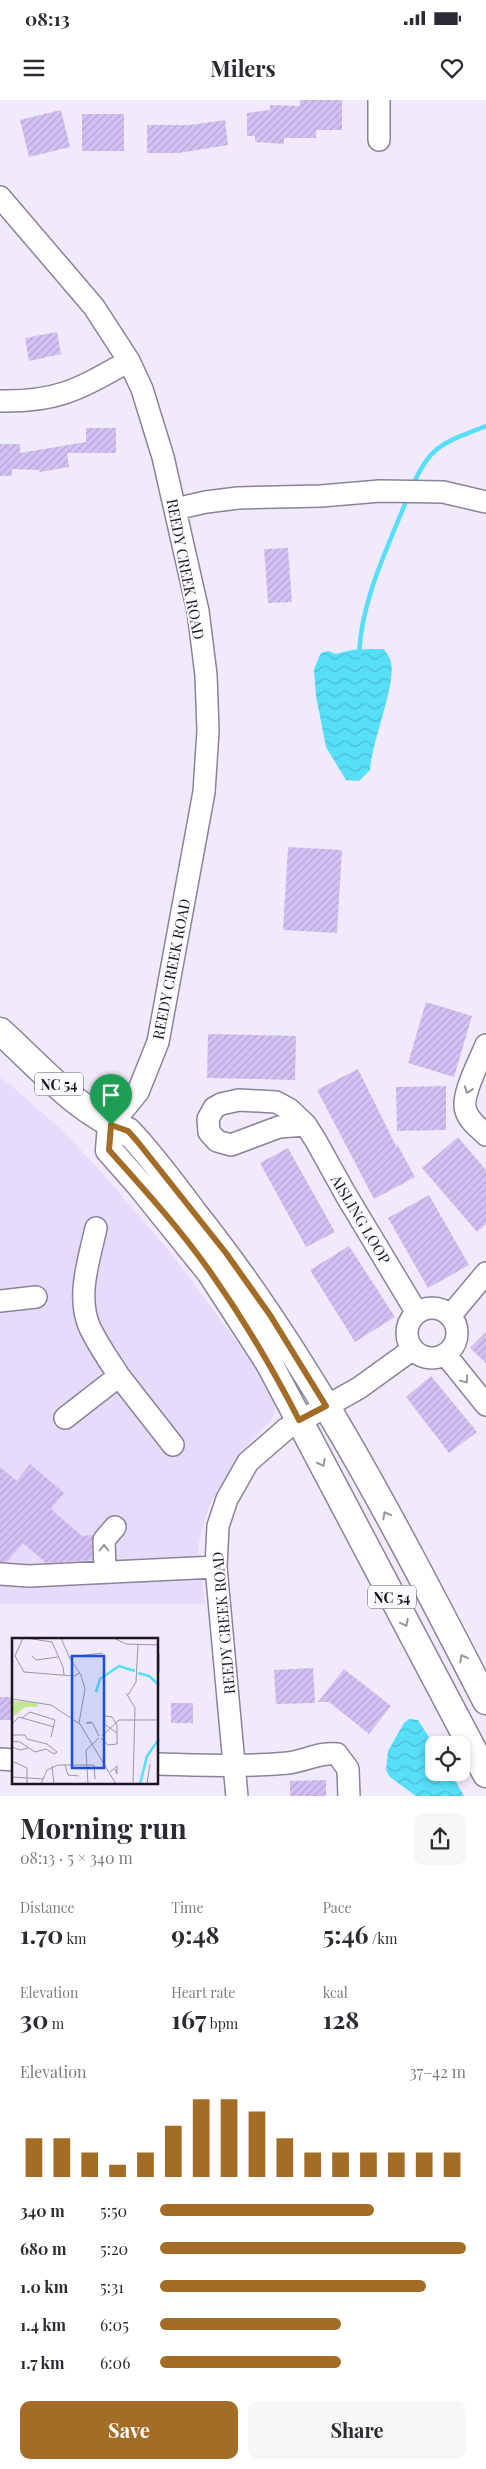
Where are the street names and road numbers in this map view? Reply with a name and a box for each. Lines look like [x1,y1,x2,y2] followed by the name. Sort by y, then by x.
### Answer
[163,497,210,641] street label: REEDY CREEK ROAD
[148,897,195,1041] street label: REEDY CREEK ROAD
[35,1072,83,1096] road number: NC 54
[326,1170,396,1268] street label: AISLING LOOP
[207,1551,239,1695] street label: REEDY CREEK ROAD
[368,1585,416,1608] road number: NC 54

